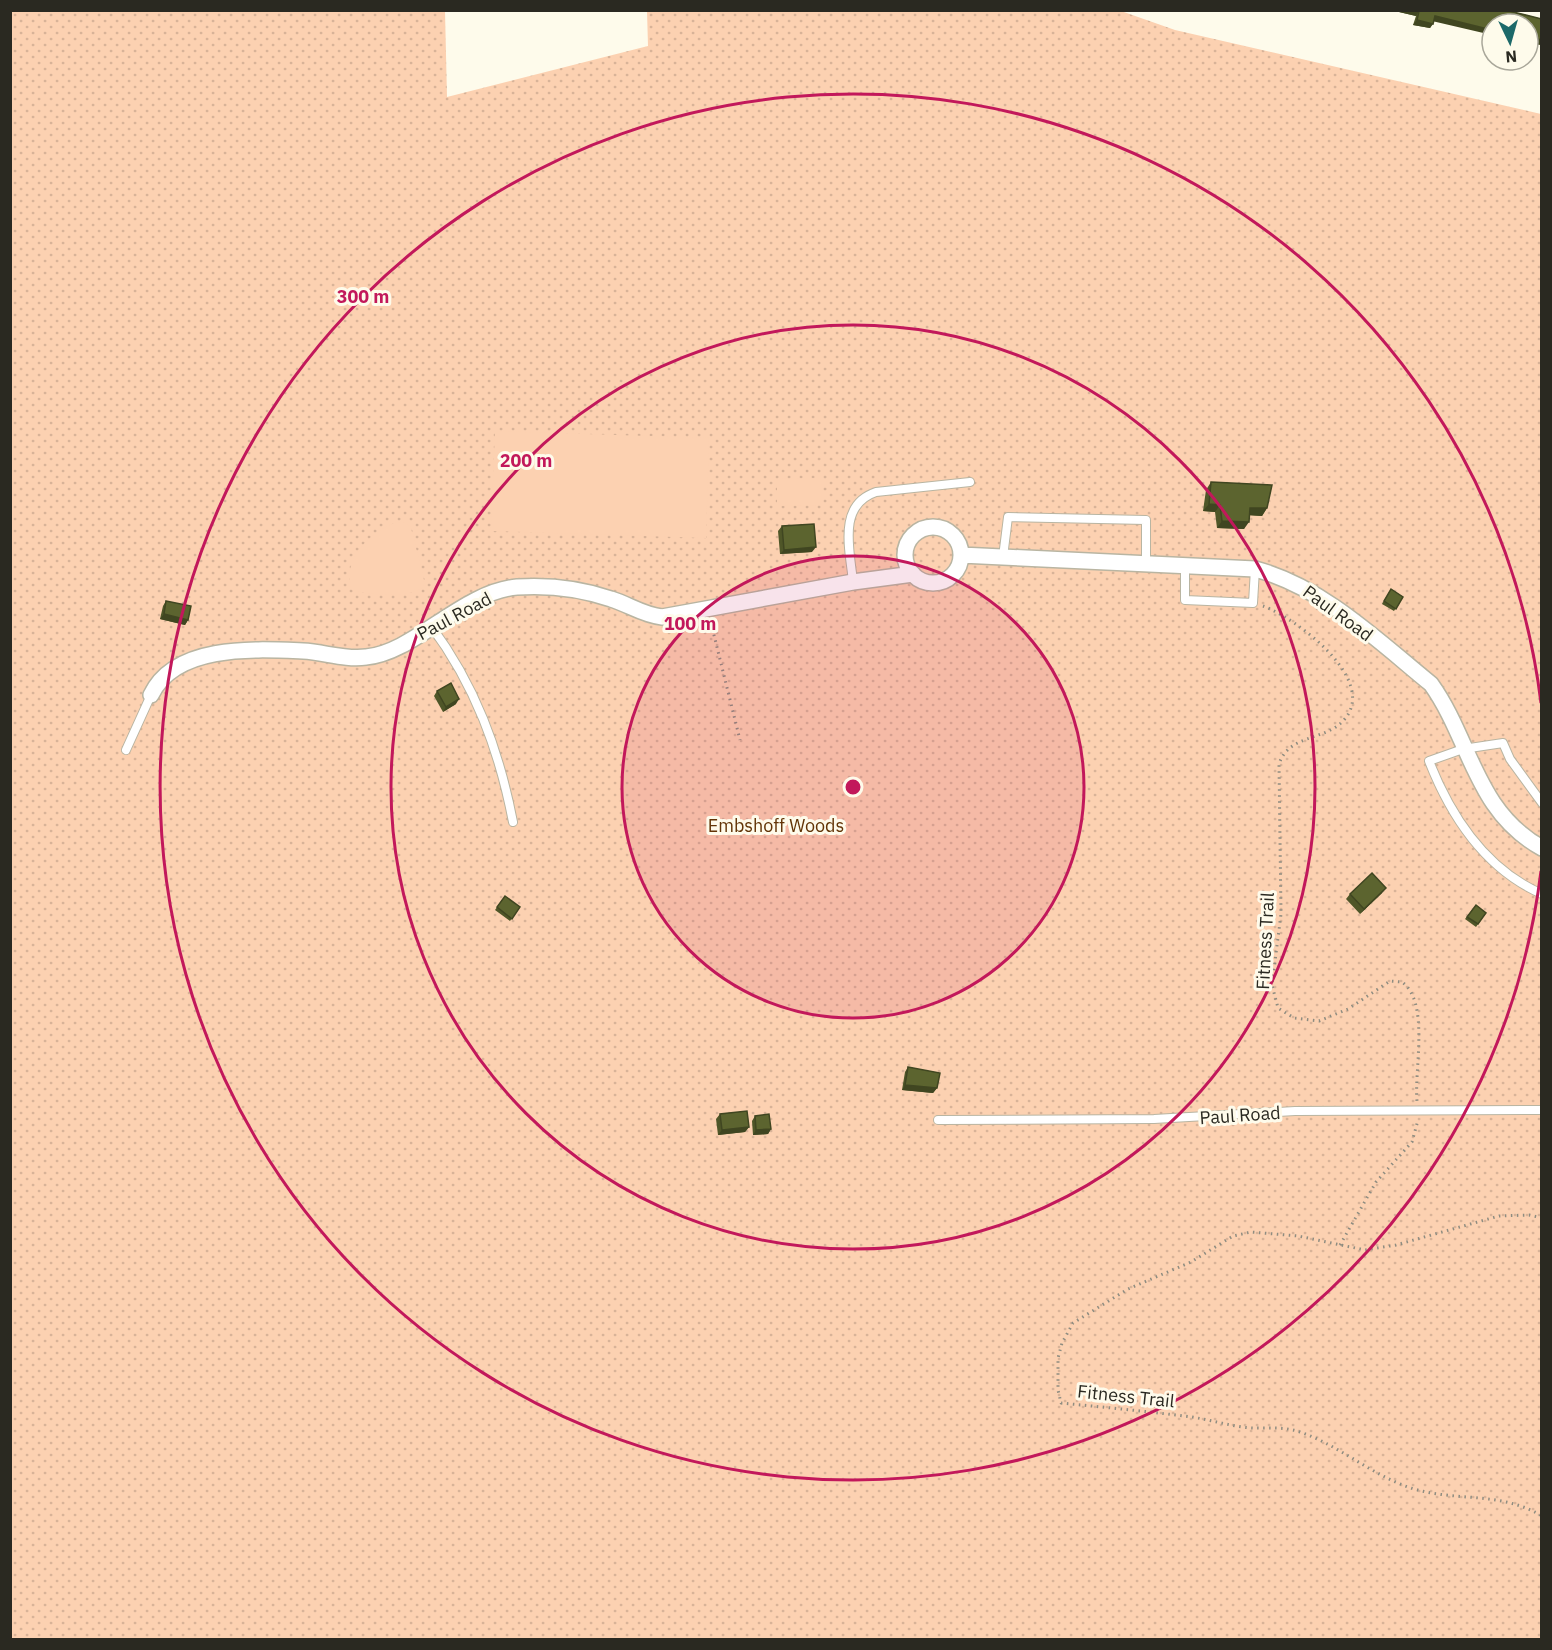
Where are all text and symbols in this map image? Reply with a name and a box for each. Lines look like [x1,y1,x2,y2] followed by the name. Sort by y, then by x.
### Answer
[1480,12,1540,72] north arrow
[1505,46,1518,67] text: N
[337,285,389,308] text: 300 m
[500,449,552,472] text: 200 m
[1298,580,1378,646] street label: Paul Road
[413,587,495,645] street label: Paul Road
[664,612,716,635] text: 100 m
[843,777,863,797] centre of rings
[708,814,844,837] park label: Embshoff Woods
[1251,892,1279,990] street label: Fitness Trail
[1199,1101,1281,1129] street label: Paul Road
[1076,1379,1176,1413] street label: Fitness Trail

